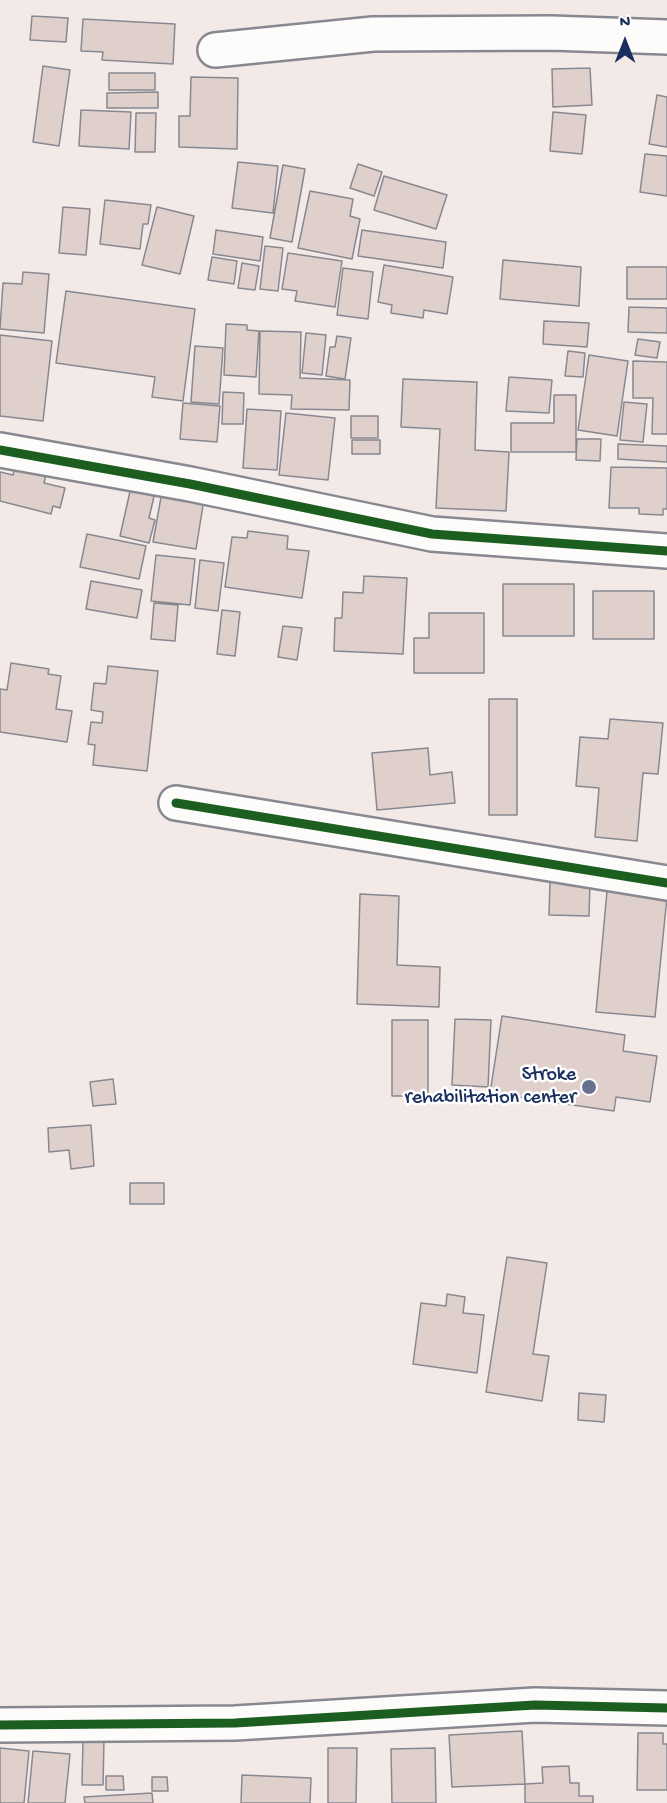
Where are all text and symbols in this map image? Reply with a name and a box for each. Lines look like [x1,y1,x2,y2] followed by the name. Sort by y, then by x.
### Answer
[595,12,655,72] north arrow
[620,14,630,33] text: N
[405,1064,576,1111] place label: Stroke rehabilitation center
[580,1078,598,1096] marker: Stroke rehabilitation center

